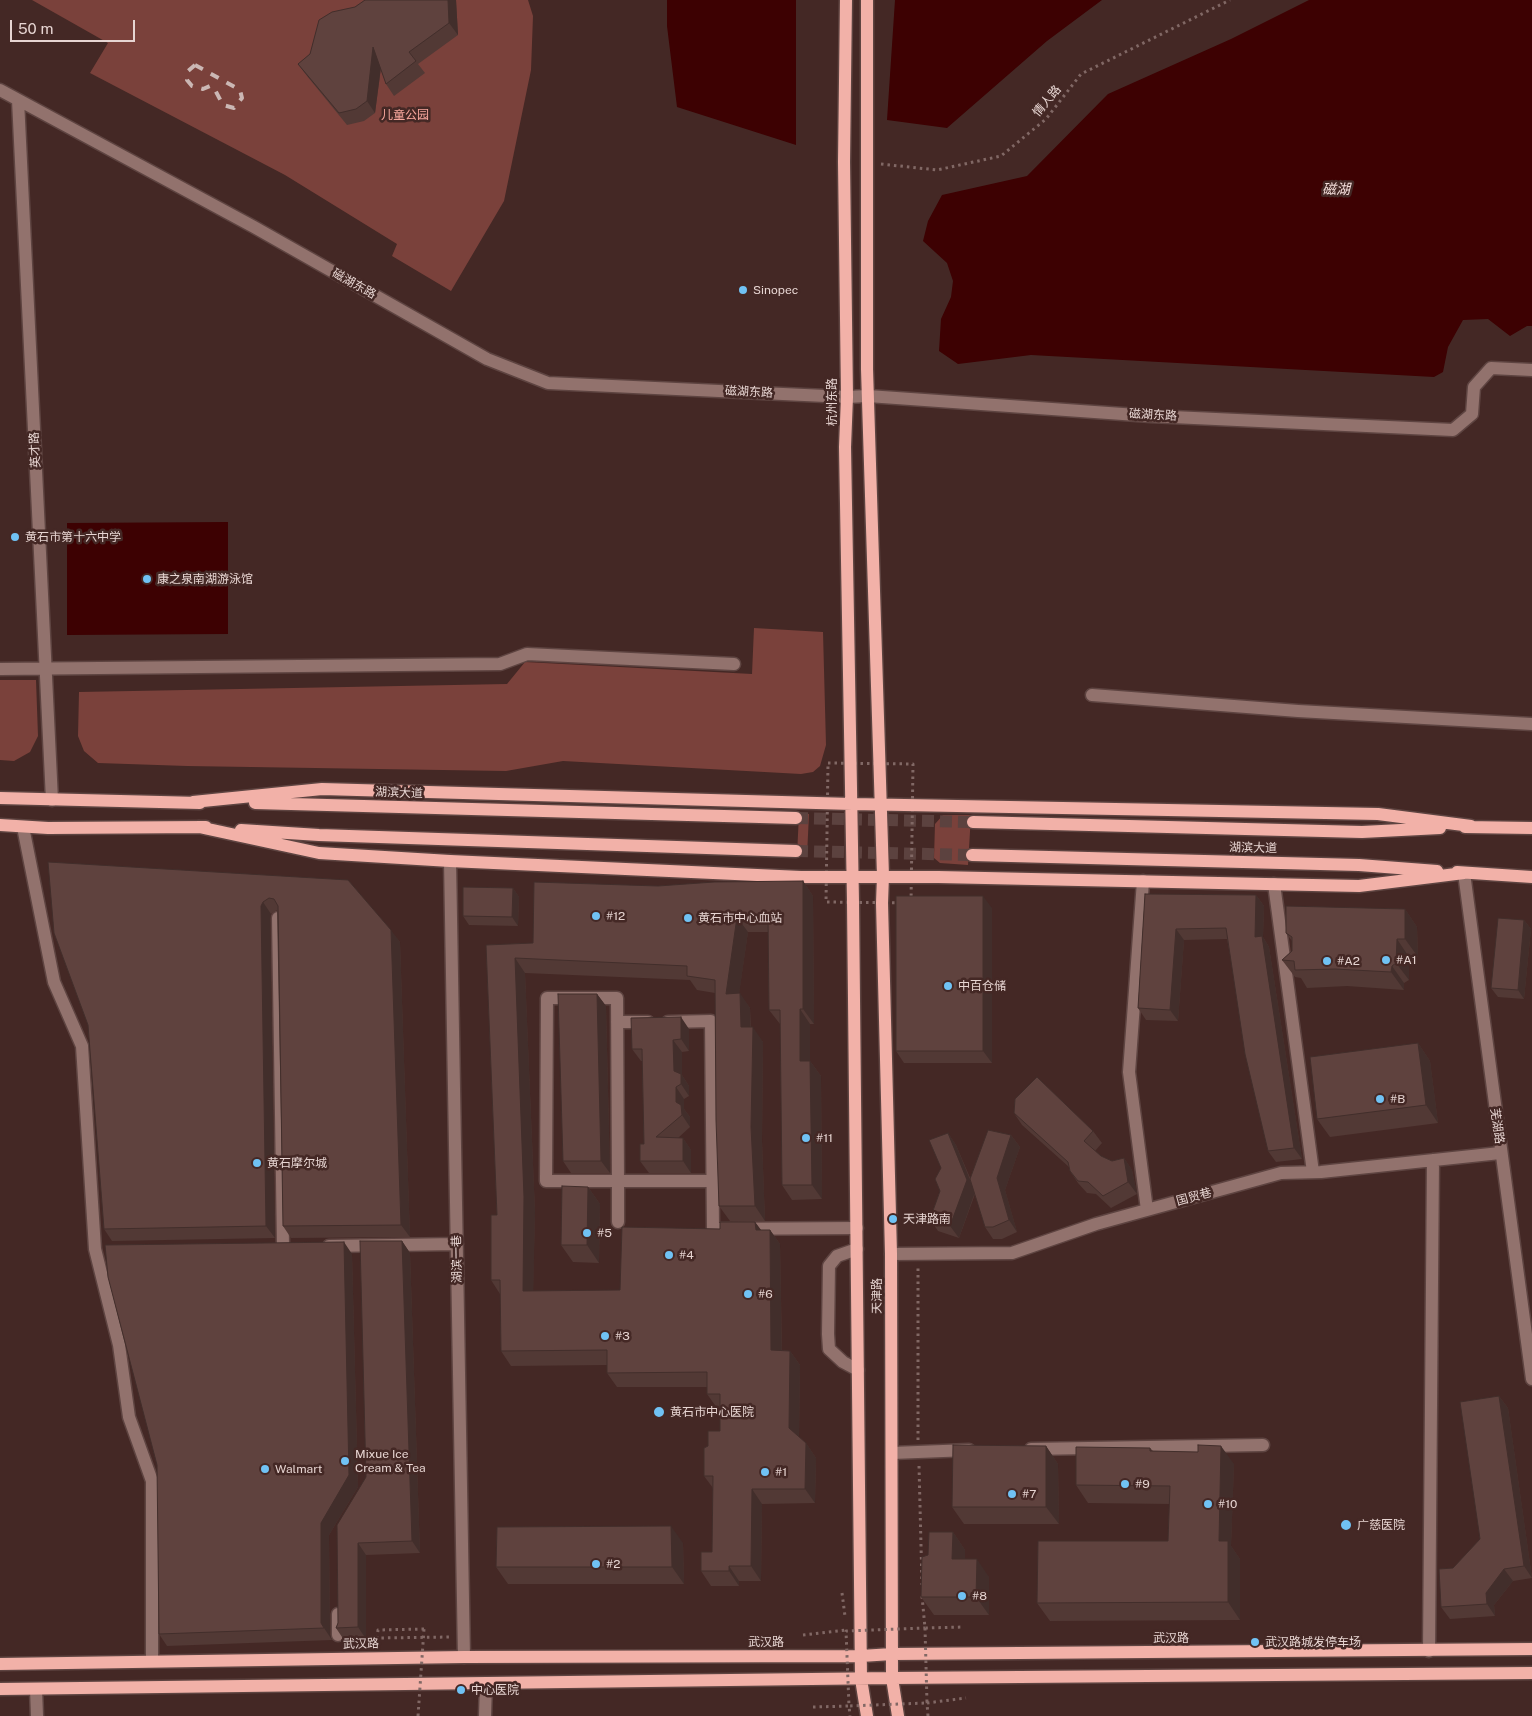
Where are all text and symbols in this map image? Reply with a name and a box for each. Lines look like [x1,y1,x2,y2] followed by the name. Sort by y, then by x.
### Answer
[12,10,138,42] scale bar
[18,20,53,37] text: 50 m
[1030,83,1064,119] street label: 情人路
[381,108,429,122] park label: 儿童公园
[1322,182,1350,198] water label: 磁湖
[330,266,378,302] street label: 磁湖东路
[753,283,798,297] place label: Sinopec
[737,284,749,296] marker: Sinopec
[825,378,839,426] street label: 杭州东路
[725,384,773,400] street label: 磁湖东路
[1129,407,1177,423] street label: 磁湖东路
[27,432,43,468] street label: 英才路
[25,530,121,544] place label: 黄石市第十六中学
[9,531,21,543] marker: 黄石市第十六中学
[157,572,253,586] place label: 康之泉南湖游泳馆
[141,573,153,585] marker: 康之泉南湖游泳馆
[375,785,423,801] street label: 湖滨大道
[1229,840,1277,856] street label: 湖滨大道
[606,909,625,923] place label: #12
[590,910,602,922] marker: #12
[698,911,782,925] place label: 黄石市中心血站
[682,912,694,924] marker: 黄石市中心血站
[1396,953,1417,967] place label: #A1
[1337,954,1360,968] place label: #A2
[1380,954,1392,966] marker: #A1
[1321,955,1333,967] marker: #A2
[958,979,1006,993] place label: 中百仓储
[942,980,954,992] marker: 中百仓储
[1390,1092,1405,1106] place label: #B
[1374,1093,1386,1105] marker: #B
[1487,1107,1507,1145] street label: 芜湖路
[816,1131,833,1145] place label: #11
[800,1132,812,1144] marker: #11
[267,1156,327,1170] place label: 黄石摩尔城
[251,1157,263,1169] marker: 黄石摩尔城
[1175,1185,1213,1209] street label: 国贸巷
[903,1212,951,1226] place label: 天津路南
[887,1213,899,1225] marker: 天津路南
[597,1226,612,1240] place label: #5
[581,1227,593,1239] marker: #5
[449,1235,465,1283] street label: 湖滨一巷
[679,1248,694,1262] place label: #4
[663,1249,675,1261] marker: #4
[870,1278,884,1314] street label: 天津路
[758,1287,773,1301] place label: #6
[742,1288,754,1300] marker: #6
[615,1329,630,1343] place label: #3
[599,1330,611,1342] marker: #3
[652,1405,666,1419] marker: 黄石市中心医院
[670,1405,754,1419] place label: 黄石市中心医院
[355,1447,426,1475] place label: Mixue Ice Cream & Tea
[339,1455,351,1467] marker: Mixue Ice Cream & Tea
[275,1462,322,1476] place label: Walmart
[259,1463,271,1475] marker: Walmart
[775,1465,787,1479] place label: #1
[759,1466,771,1478] marker: #1
[1135,1477,1150,1491] place label: #9
[1119,1478,1131,1490] marker: #9
[1022,1487,1036,1501] place label: #7
[1006,1488,1018,1500] marker: #7
[1218,1497,1237,1511] place label: #10
[1202,1498,1214,1510] marker: #10
[1339,1518,1353,1532] marker: 广慈医院
[1357,1518,1405,1532] place label: 广慈医院
[606,1557,620,1571] place label: #2
[590,1558,602,1570] marker: #2
[972,1589,987,1603] place label: #8
[956,1590,968,1602] marker: #8
[1153,1631,1189,1645] street label: 武汉路
[748,1635,784,1649] street label: 武汉路
[1265,1635,1361,1649] place label: 武汉路城发停车场
[343,1636,379,1652] street label: 武汉路
[1249,1636,1261,1648] marker: 武汉路城发停车场
[471,1683,519,1697] place label: 中心医院
[455,1684,467,1696] marker: 中心医院

